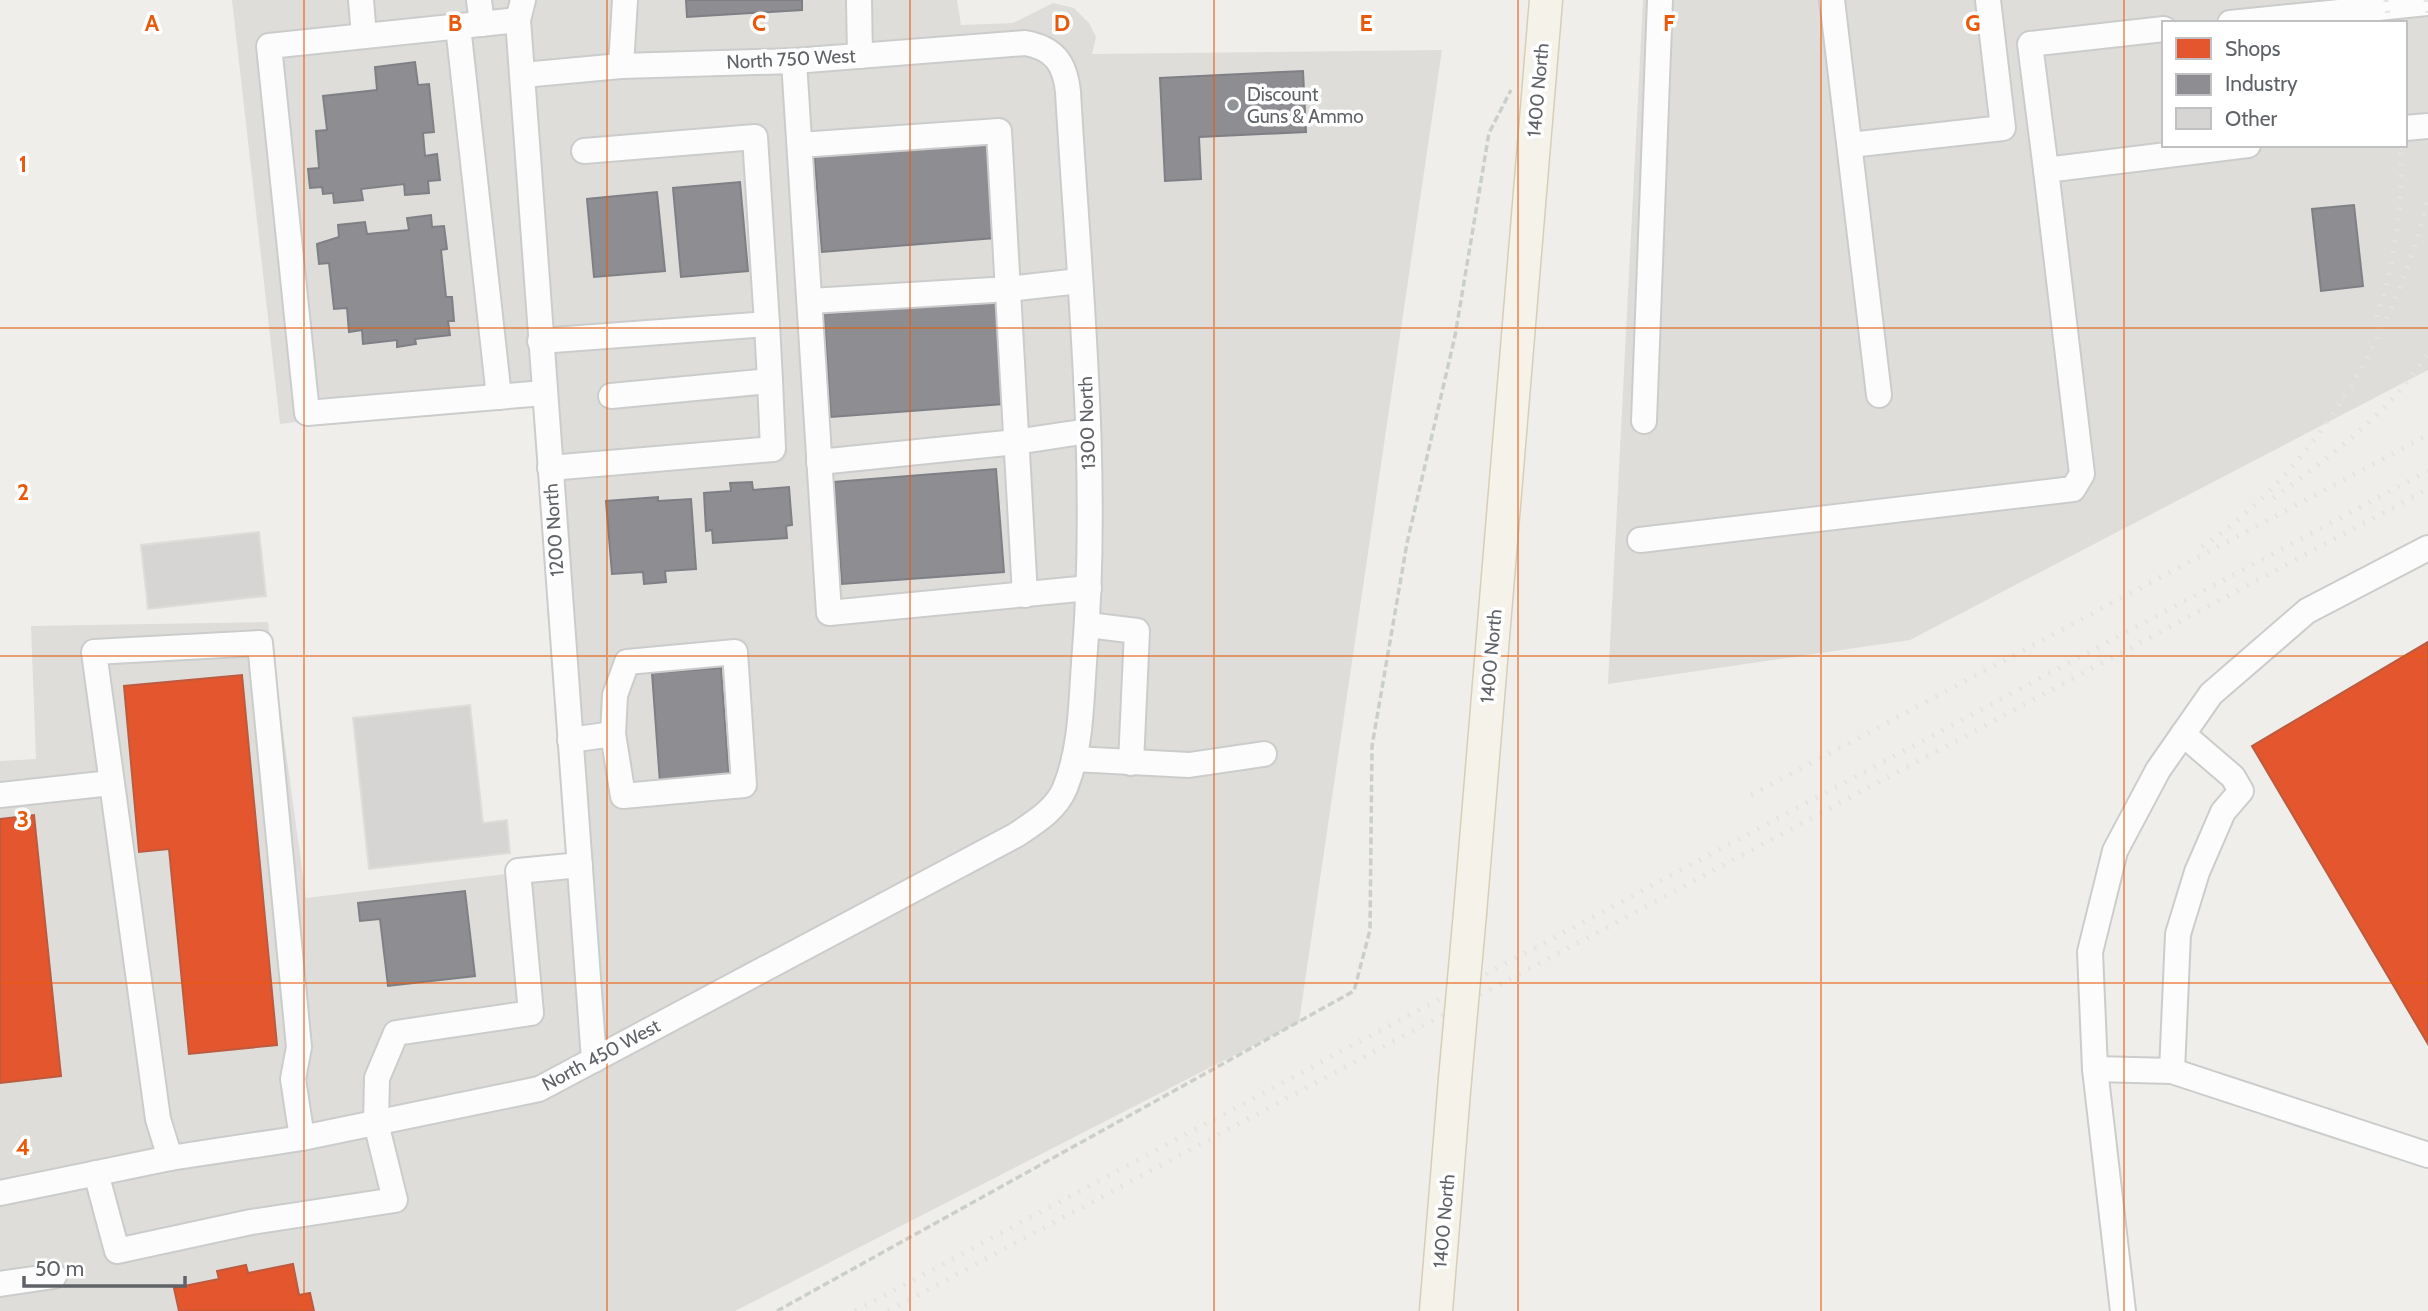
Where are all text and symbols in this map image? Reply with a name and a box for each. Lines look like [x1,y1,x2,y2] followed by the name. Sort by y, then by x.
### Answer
[145,9,160,37] text: A
[448,9,462,37] text: B
[752,9,766,37] text: C
[1054,9,1070,37] text: D
[1359,9,1373,37] text: E
[1663,9,1675,37] text: F
[1965,9,1981,37] text: G
[2162,21,2407,147] legend
[2225,36,2281,61] text: Shops
[1522,42,1554,138] street label: 1400 North
[726,44,857,74] street label: North 750 West
[2225,71,2298,96] text: Industry
[1247,83,1364,128] place label: Discount Guns & Ammo
[1225,97,1241,113] marker: Discount Guns & Ammo
[2225,106,2277,131] text: Other
[19,150,27,178] text: 1
[1074,376,1100,470] street label: 1300 North
[17,478,29,506] text: 2
[539,483,569,577] street label: 1200 North
[1475,608,1507,704] street label: 1400 North
[17,805,29,833] text: 3
[538,1014,665,1096] street label: North 450 West
[16,1133,30,1161] text: 4
[1428,1173,1460,1269] street label: 1400 North
[24,1244,186,1288] scale bar
[35,1256,84,1281] text: 50 m

